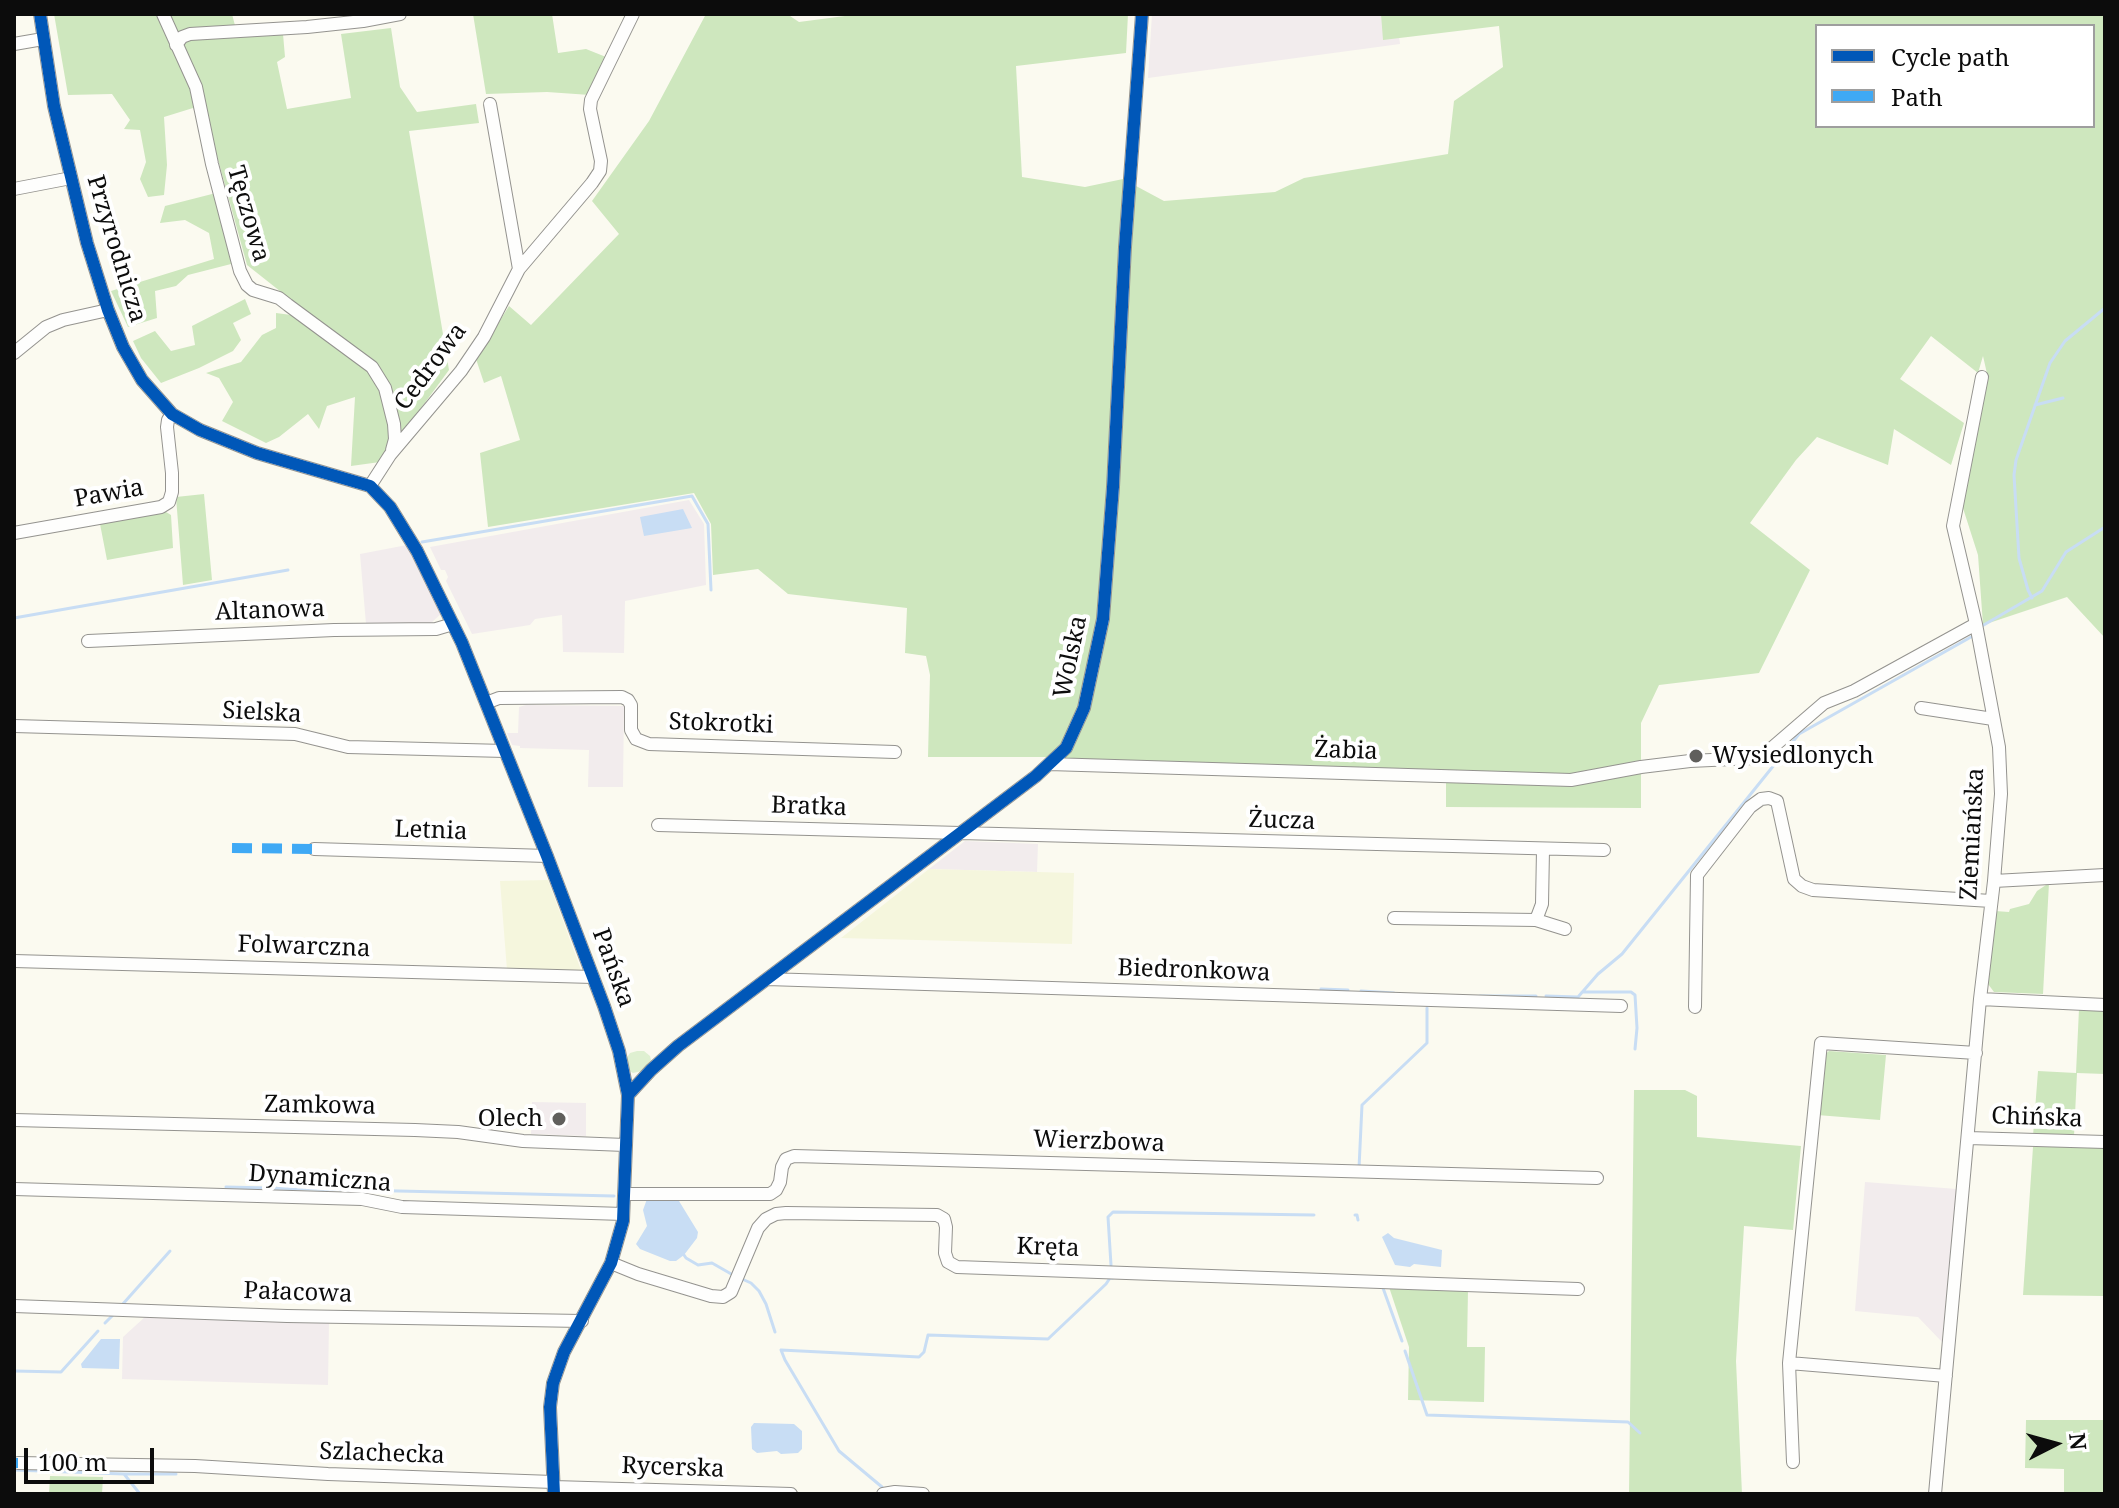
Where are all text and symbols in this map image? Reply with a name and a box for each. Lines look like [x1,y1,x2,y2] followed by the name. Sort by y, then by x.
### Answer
[1815,24,2095,128] legend
[1891,40,2010,73] text: Cycle path
[1891,80,1943,113] text: Path
[221,163,275,265] street label: Tęczowa
[80,172,152,326] street label: Przyrodnicza
[389,318,473,416] street label: Cedrowa
[72,474,146,514] street label: Pawia
[215,595,325,627] street label: Altanowa
[1048,613,1094,701] street label: Wolska
[222,697,302,729] street label: Sielska
[668,708,774,740] street label: Stokrotki
[1314,735,1378,767] street label: Żabia
[1712,742,1874,770] place label: Wysiedlonych
[1687,747,1705,765] marker: Wysiedlonych
[1955,767,1991,901] street label: Ziemiańska
[771,791,847,823] street label: Bratka
[1248,805,1316,837] street label: Żucza
[394,815,468,847] street label: Letnia
[585,925,641,1011] street label: Pańska
[237,930,371,964] street label: Folwarczna
[1117,954,1271,988] street label: Biedronkowa
[264,1091,376,1121] street label: Zamkowa
[1991,1102,2083,1134] street label: Chińska
[478,1105,543,1133] place label: Olech
[550,1110,568,1128] marker: Olech
[1033,1125,1165,1159] street label: Wierzbowa
[247,1160,393,1198] street label: Dynamiczna
[1016,1233,1080,1263] street label: Kręta
[243,1277,353,1309] street label: Pałacowa
[2015,1404,2095,1484] north arrow
[2063,1431,2095,1452] text: N
[28,1432,158,1482] scale bar
[319,1437,445,1471] street label: Szlachecka
[38,1445,107,1478] text: 100 m
[621,1452,725,1484] street label: Rycerska

